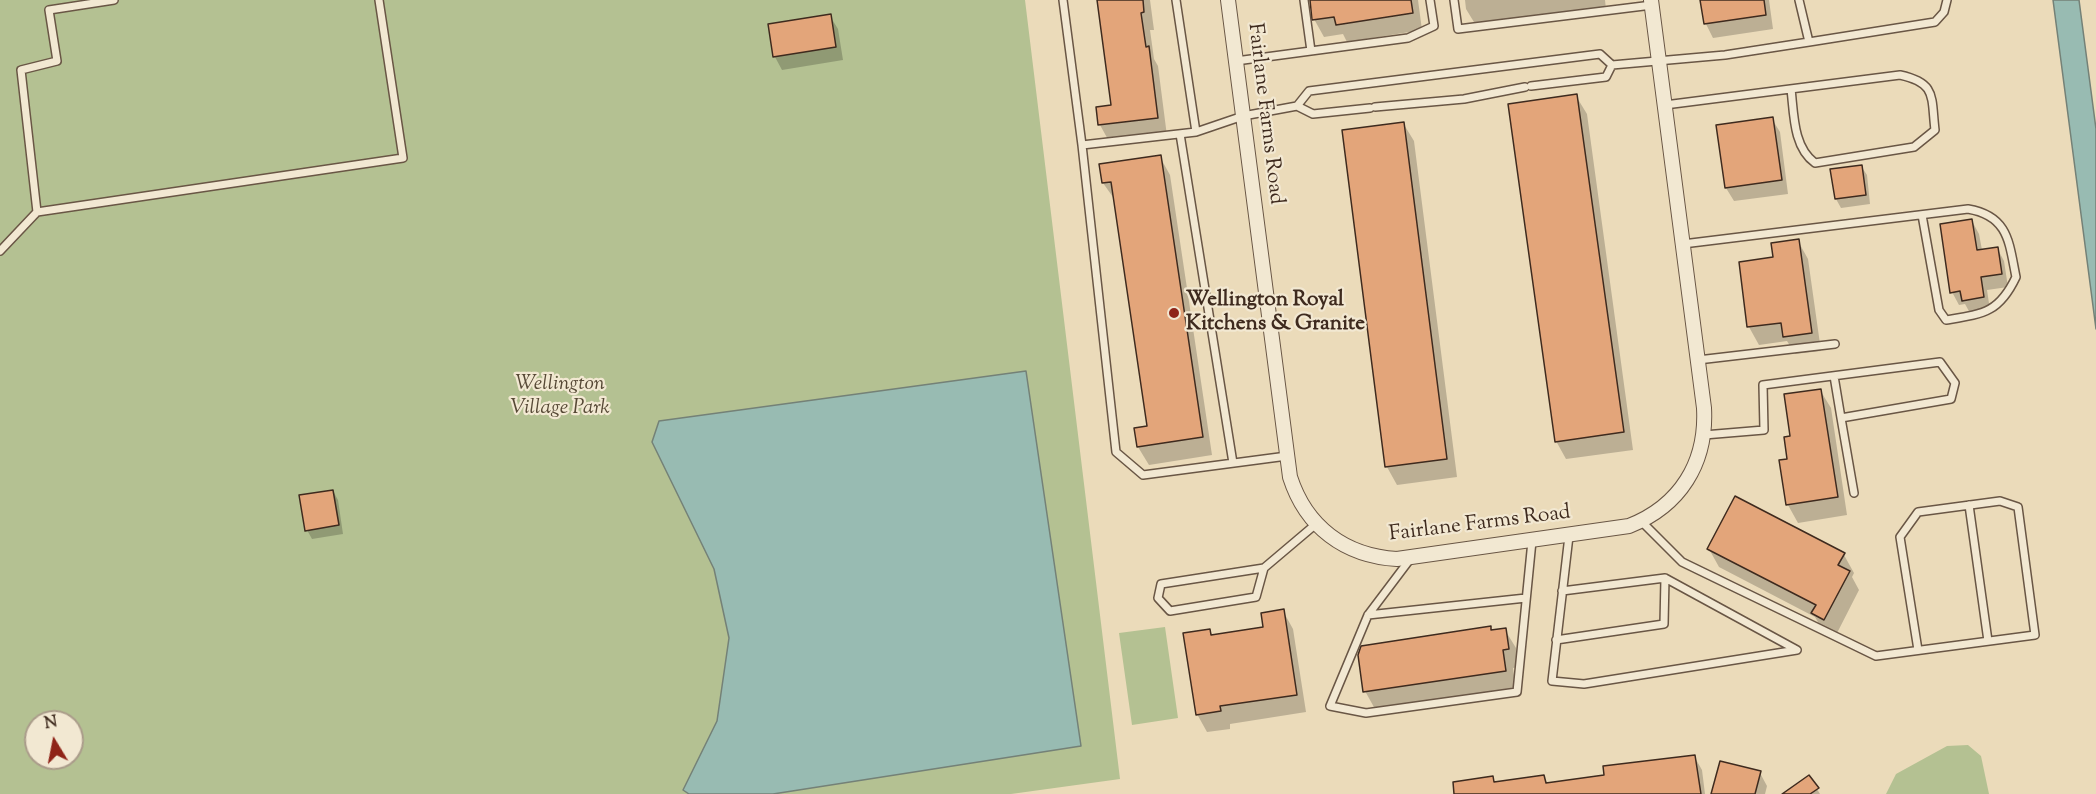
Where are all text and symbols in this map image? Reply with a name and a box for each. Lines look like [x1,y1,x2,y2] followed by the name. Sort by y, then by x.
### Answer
[1240,22,1288,206] street label: Fairlane Farms Road
[1186,288,1365,338] place label: Wellington Royal Kitchens & Granite
[1167,306,1181,320] marker: Wellington Royal Kitchens & Granite
[510,372,610,422] park label: Wellington Village Park
[1388,501,1572,549] street label: Fairlane Farms Road
[24,710,84,770] north arrow
[43,711,59,736] text: N

